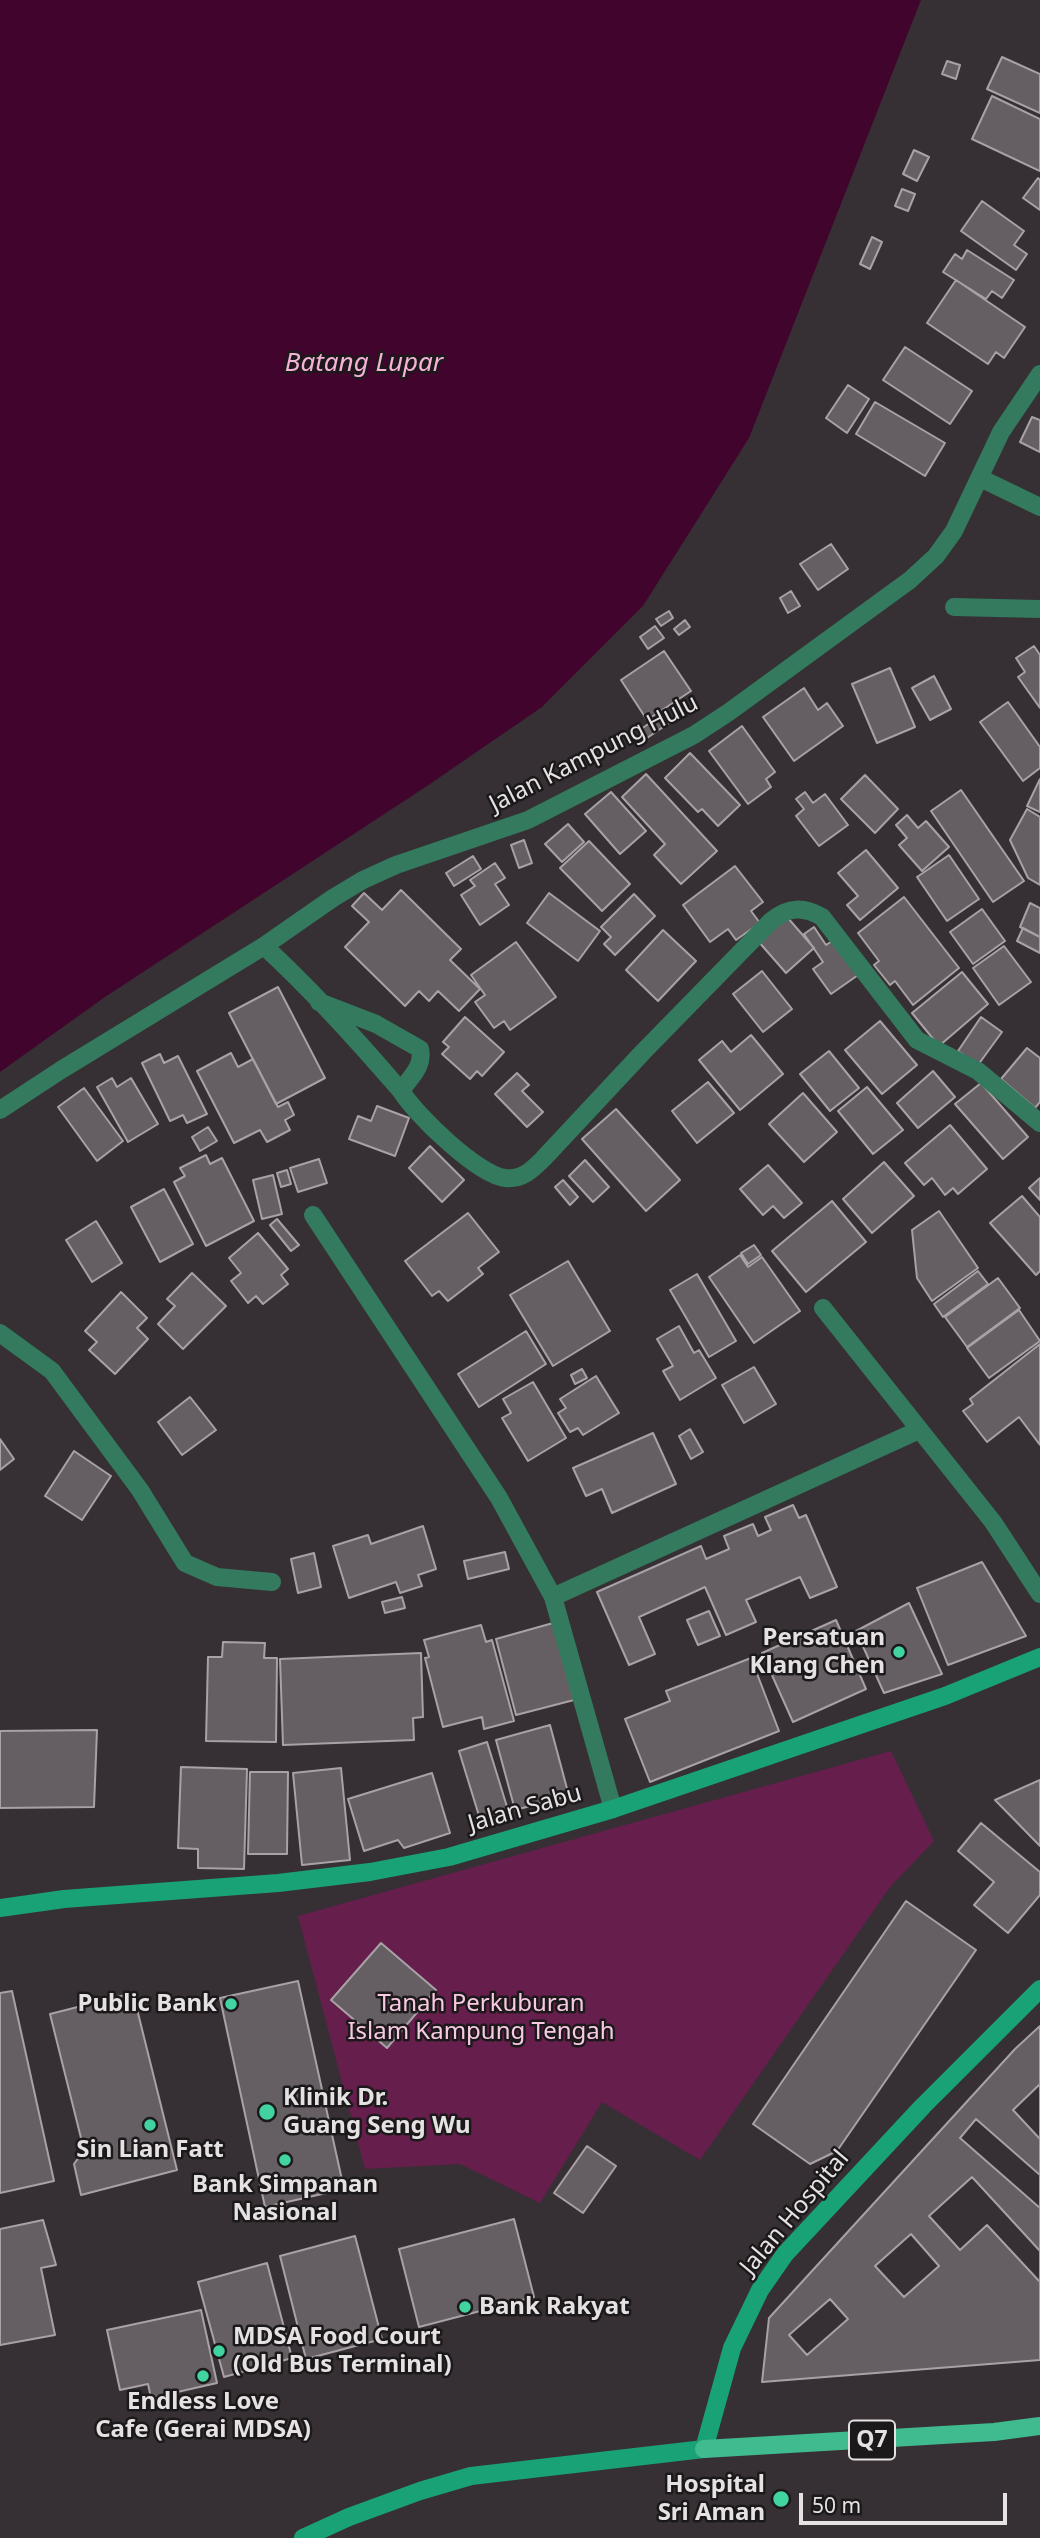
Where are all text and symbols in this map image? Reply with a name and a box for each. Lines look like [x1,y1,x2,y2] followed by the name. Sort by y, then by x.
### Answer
[285,348,443,380] water label: Batang Lupar
[485,689,703,819] street label: Jalan Kampung Hulu
[750,1624,885,1680] place label: Persatuan Klang Chen
[891,1644,907,1660] marker: Persatuan Klang Chen
[465,1779,585,1839] street label: Jalan Sabu
[78,1990,217,2018] place label: Public Bank
[347,1990,615,2046] park label: Tanah Perkuburan Islam Kampung Tengah
[223,1996,239,2012] marker: Public Bank
[283,2084,470,2140] place label: Klinik Dr. Guang Seng Wu
[257,2102,277,2122] marker: Klinik Dr. Guang Seng Wu
[142,2117,158,2133] marker: Sin Lian Fatt
[76,2136,224,2164] place label: Sin Lian Fatt
[735,2145,855,2281] street label: Jalan Hospital
[277,2152,293,2168] marker: Bank Simpanan Nasional
[192,2171,378,2227] place label: Bank Simpanan Nasional
[479,2293,630,2321] place label: Bank Rakyat
[457,2299,473,2315] marker: Bank Rakyat
[233,2323,452,2379] place label: MDSA Food Court (Old Bus Terminal)
[211,2343,227,2359] marker: MDSA Food Court (Old Bus Terminal)
[195,2368,211,2384] marker: Endless Love Cafe (Gerai MDSA)
[95,2388,311,2444] place label: Endless Love Cafe (Gerai MDSA)
[849,2420,895,2460] road number: Q7
[658,2471,765,2527] place label: Hospital Sri Aman
[802,2478,1010,2522] scale bar
[771,2489,791,2509] marker: Hospital Sri Aman
[812,2491,861,2519] text: 50 m

